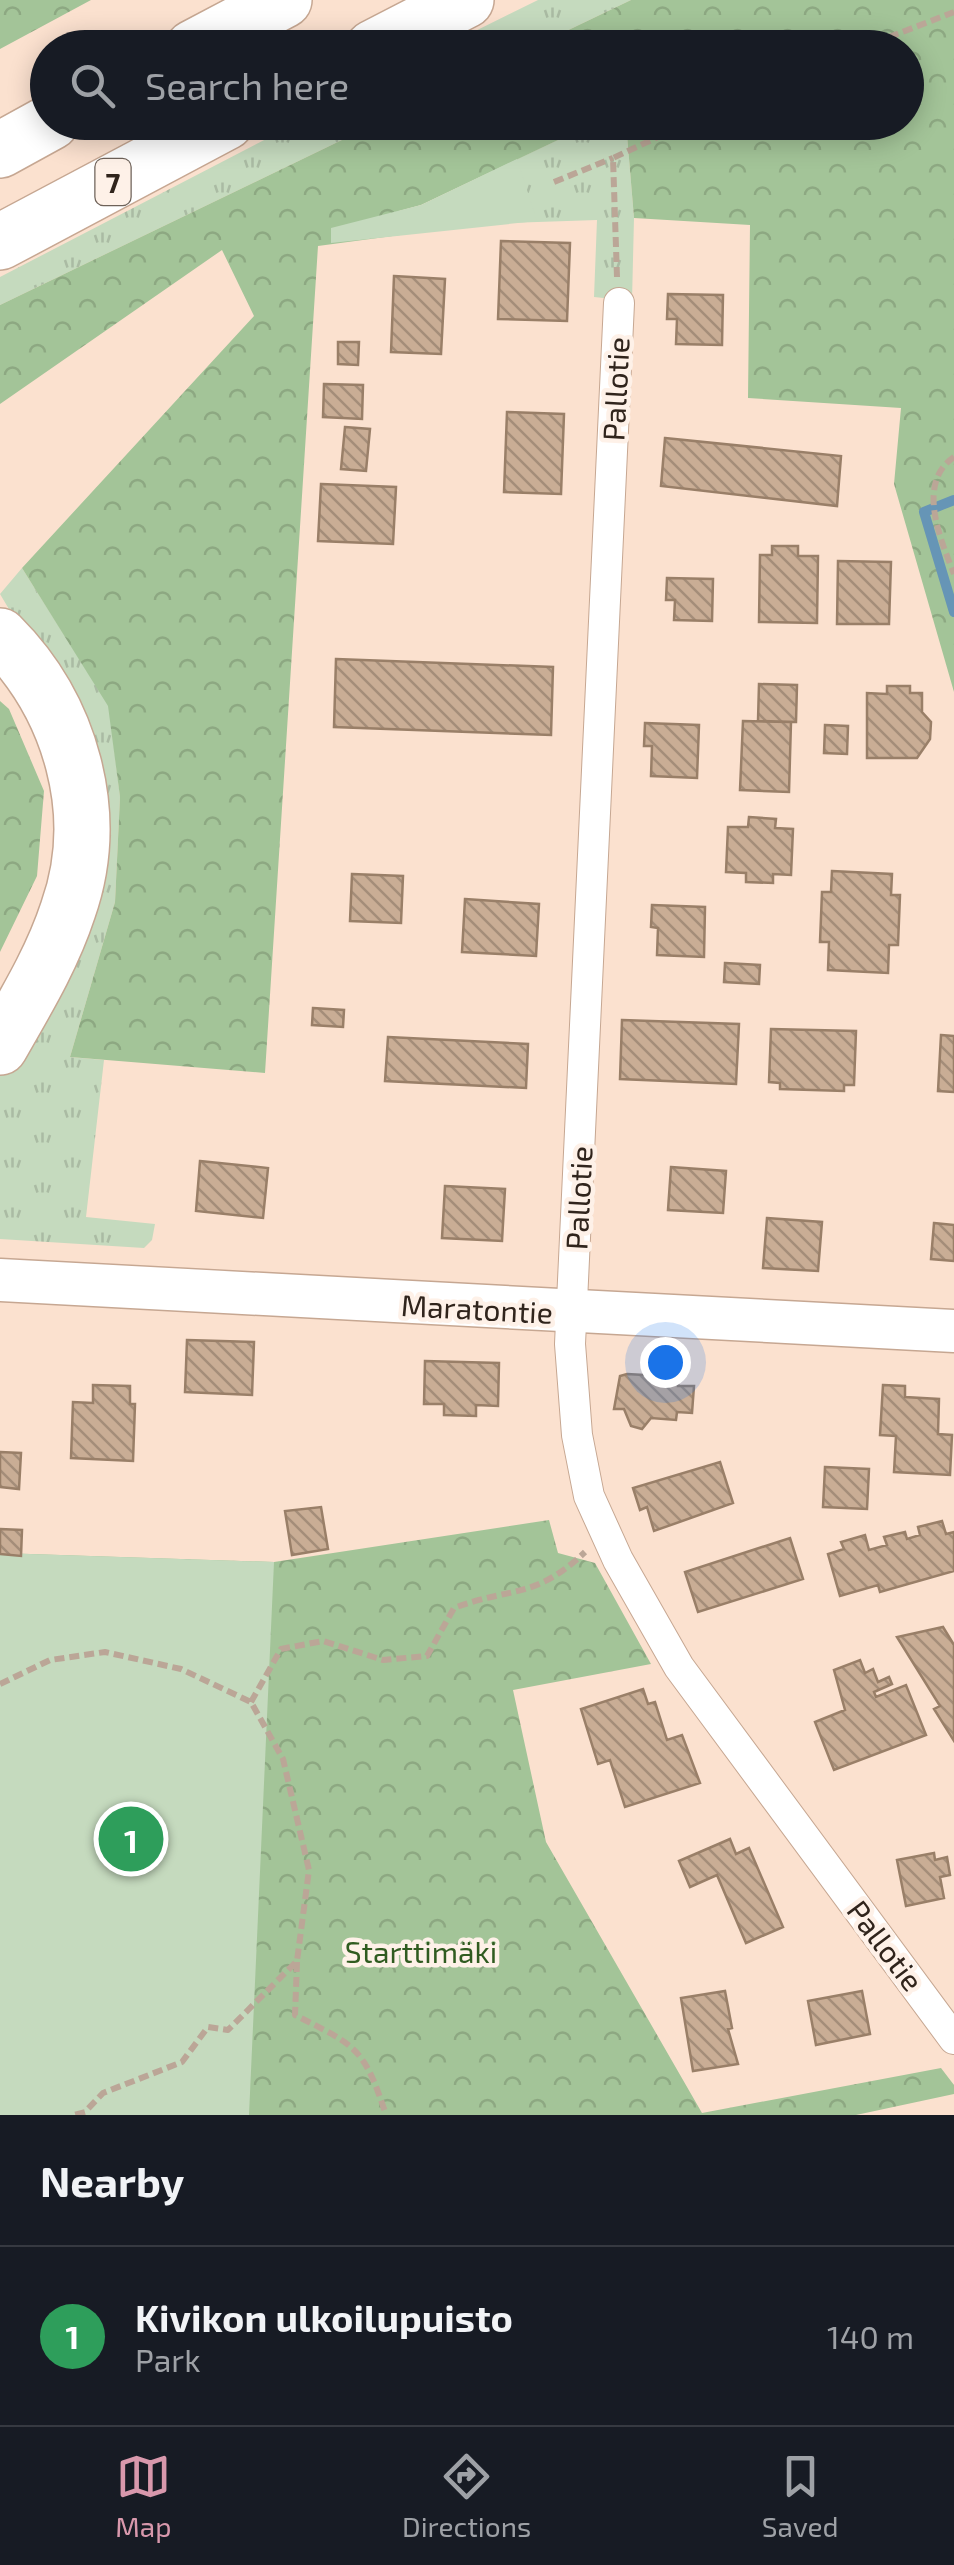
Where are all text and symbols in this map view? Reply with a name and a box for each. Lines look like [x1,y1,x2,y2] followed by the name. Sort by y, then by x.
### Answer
[30,30,924,140] search box
[65,58,120,113] icon: search
[145,62,349,108] text: Search here
[96,159,130,205] road number: 7
[594,336,636,442] street label: Pallotie
[557,1145,599,1251] street label: Pallotie
[400,1286,554,1330] street label: Maratontie
[640,1337,691,1388] your location
[98,1802,164,1876] pin: 1
[840,1893,932,1997] street label: Pallotie
[345,1933,497,1969] park label: Starttimäki
[40,2155,184,2205] text: Nearby
[135,2294,513,2340] text: Kivikon ulkoilupuisto
[66,2317,79,2355] text: 1
[827,2317,914,2355] text: 140 m
[135,2340,200,2378] text: Park
[115,2449,171,2543] tab: Map
[402,2449,531,2543] tab: Directions
[762,2449,839,2543] tab: Saved

